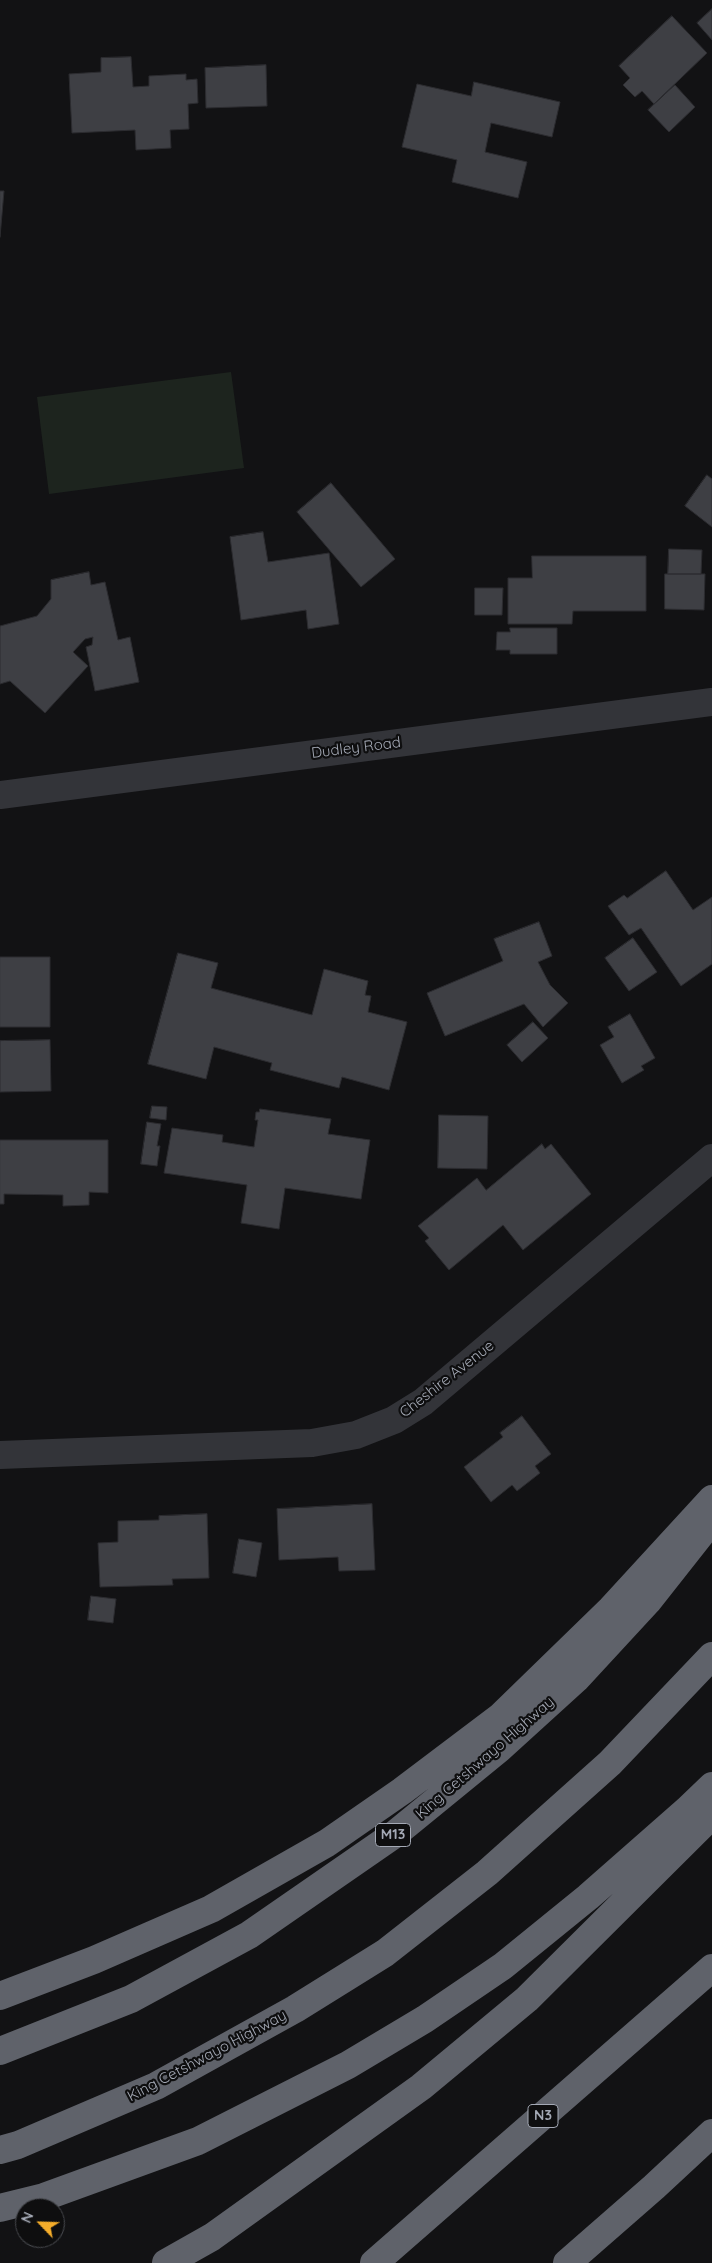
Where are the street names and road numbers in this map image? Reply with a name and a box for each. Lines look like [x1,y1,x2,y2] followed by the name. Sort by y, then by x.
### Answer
[310,734,402,762] street label: Dudley Road
[396,1337,498,1421] street label: Cheshire Avenue
[412,1693,558,1823] street label: King Cetshwayo Highway
[376,1824,410,1846] road number: M13
[124,2006,290,2106] street label: King Cetshwayo Highway
[528,2104,558,2128] road number: N3

